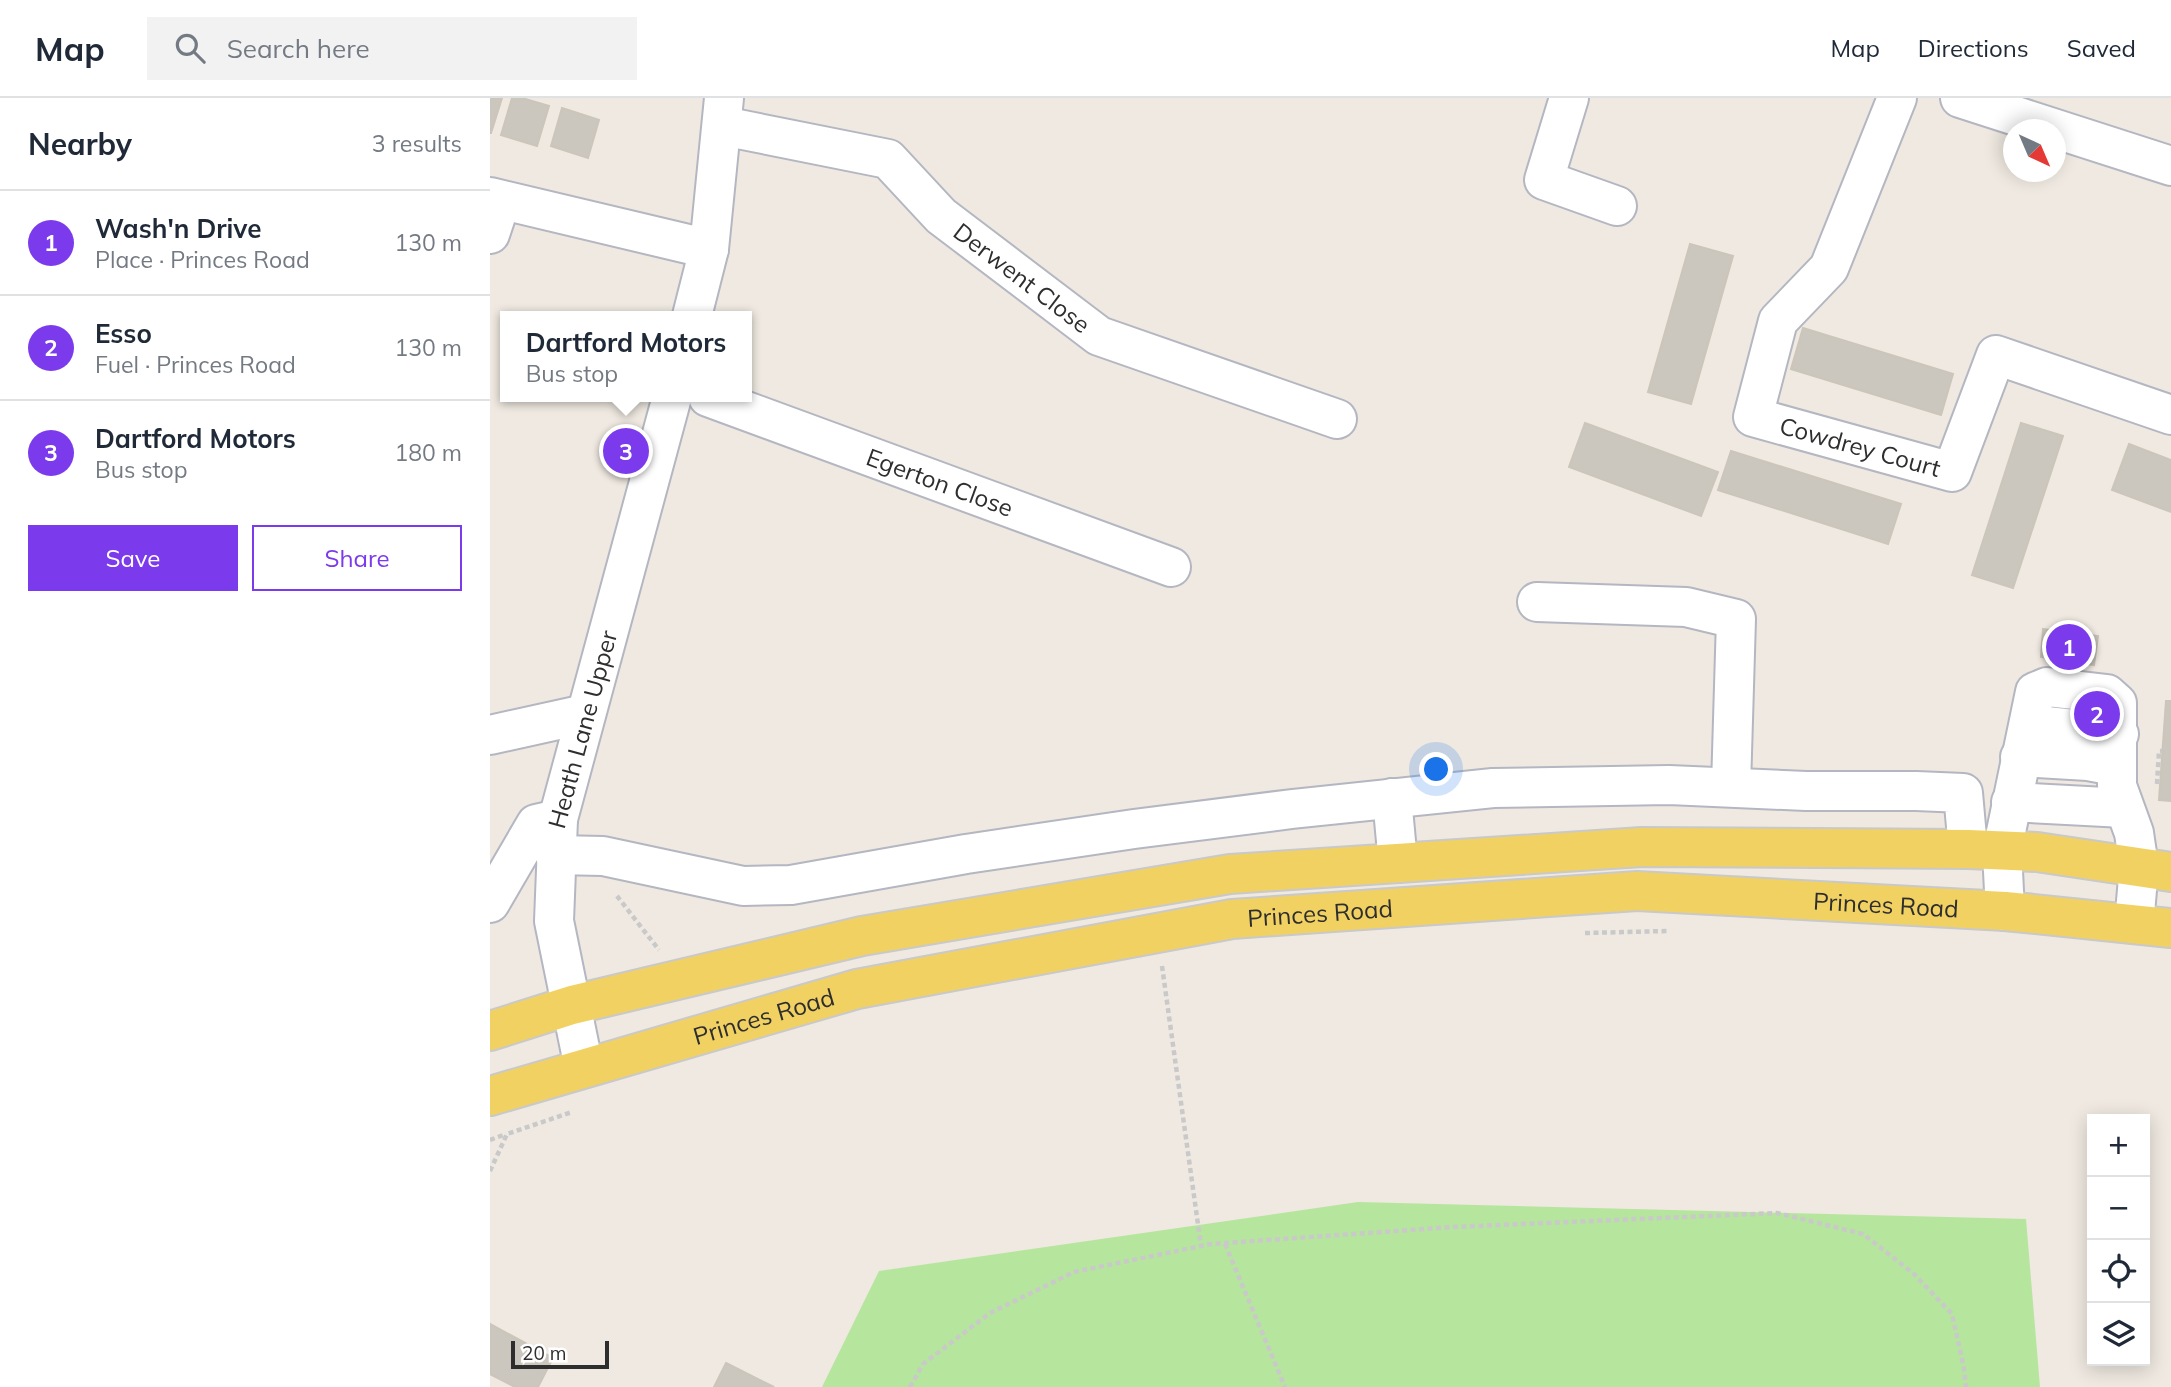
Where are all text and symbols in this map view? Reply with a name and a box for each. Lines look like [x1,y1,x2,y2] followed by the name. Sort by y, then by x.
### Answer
[147,17,637,80] search box
[35,28,105,69] text: Map
[171,29,209,67] icon: search
[227,32,370,65] text: Search here
[1830,33,1880,63] text: Map
[1918,33,2029,63] text: Directions
[2067,33,2136,63] text: Saved
[2003,119,2066,182] north arrow
[28,125,132,163] text: Nearby
[372,129,462,158] text: 3 results
[95,212,261,245] text: Wash'n Drive
[948,216,1096,339] street label: Derwent Close
[44,228,58,257] text: 1
[394,228,462,257] text: 130 m
[95,245,310,274] text: Place · Princes Road
[500,311,752,402] popup
[95,317,152,350] text: Esso
[526,326,726,359] text: Dartford Motors
[44,333,58,362] text: 2
[394,333,462,362] text: 130 m
[95,350,296,379] text: Fuel · Princes Road
[526,359,618,388] text: Bus stop
[1776,410,1944,483] street label: Cowdrey Court
[95,422,296,455] text: Dartford Motors
[603,425,649,477] pin: 3
[44,438,58,467] text: 3
[394,438,462,467] text: 180 m
[862,441,1017,523] street label: Egerton Close
[95,455,187,484] text: Bus stop
[28,525,238,591] button: Save
[252,525,462,591] button: Share
[2046,621,2092,673] pin: 1
[541,627,623,832] street label: Heath Lane Upper
[2074,688,2120,740] pin: 2
[1419,752,1453,786] your location
[1812,886,1959,923] street label: Princes Road
[1246,893,1394,933] street label: Princes Road
[689,981,838,1051] street label: Princes Road
[2087,1114,2150,1366] map controls
[2087,1114,2150,1177] button: +
[2087,1177,2150,1240] button: −
[2087,1240,2150,1303] button: locate
[2087,1303,2150,1366] button: layers
[511,1338,609,1370] scale bar
[522,1341,566,1365] text: 20 m

